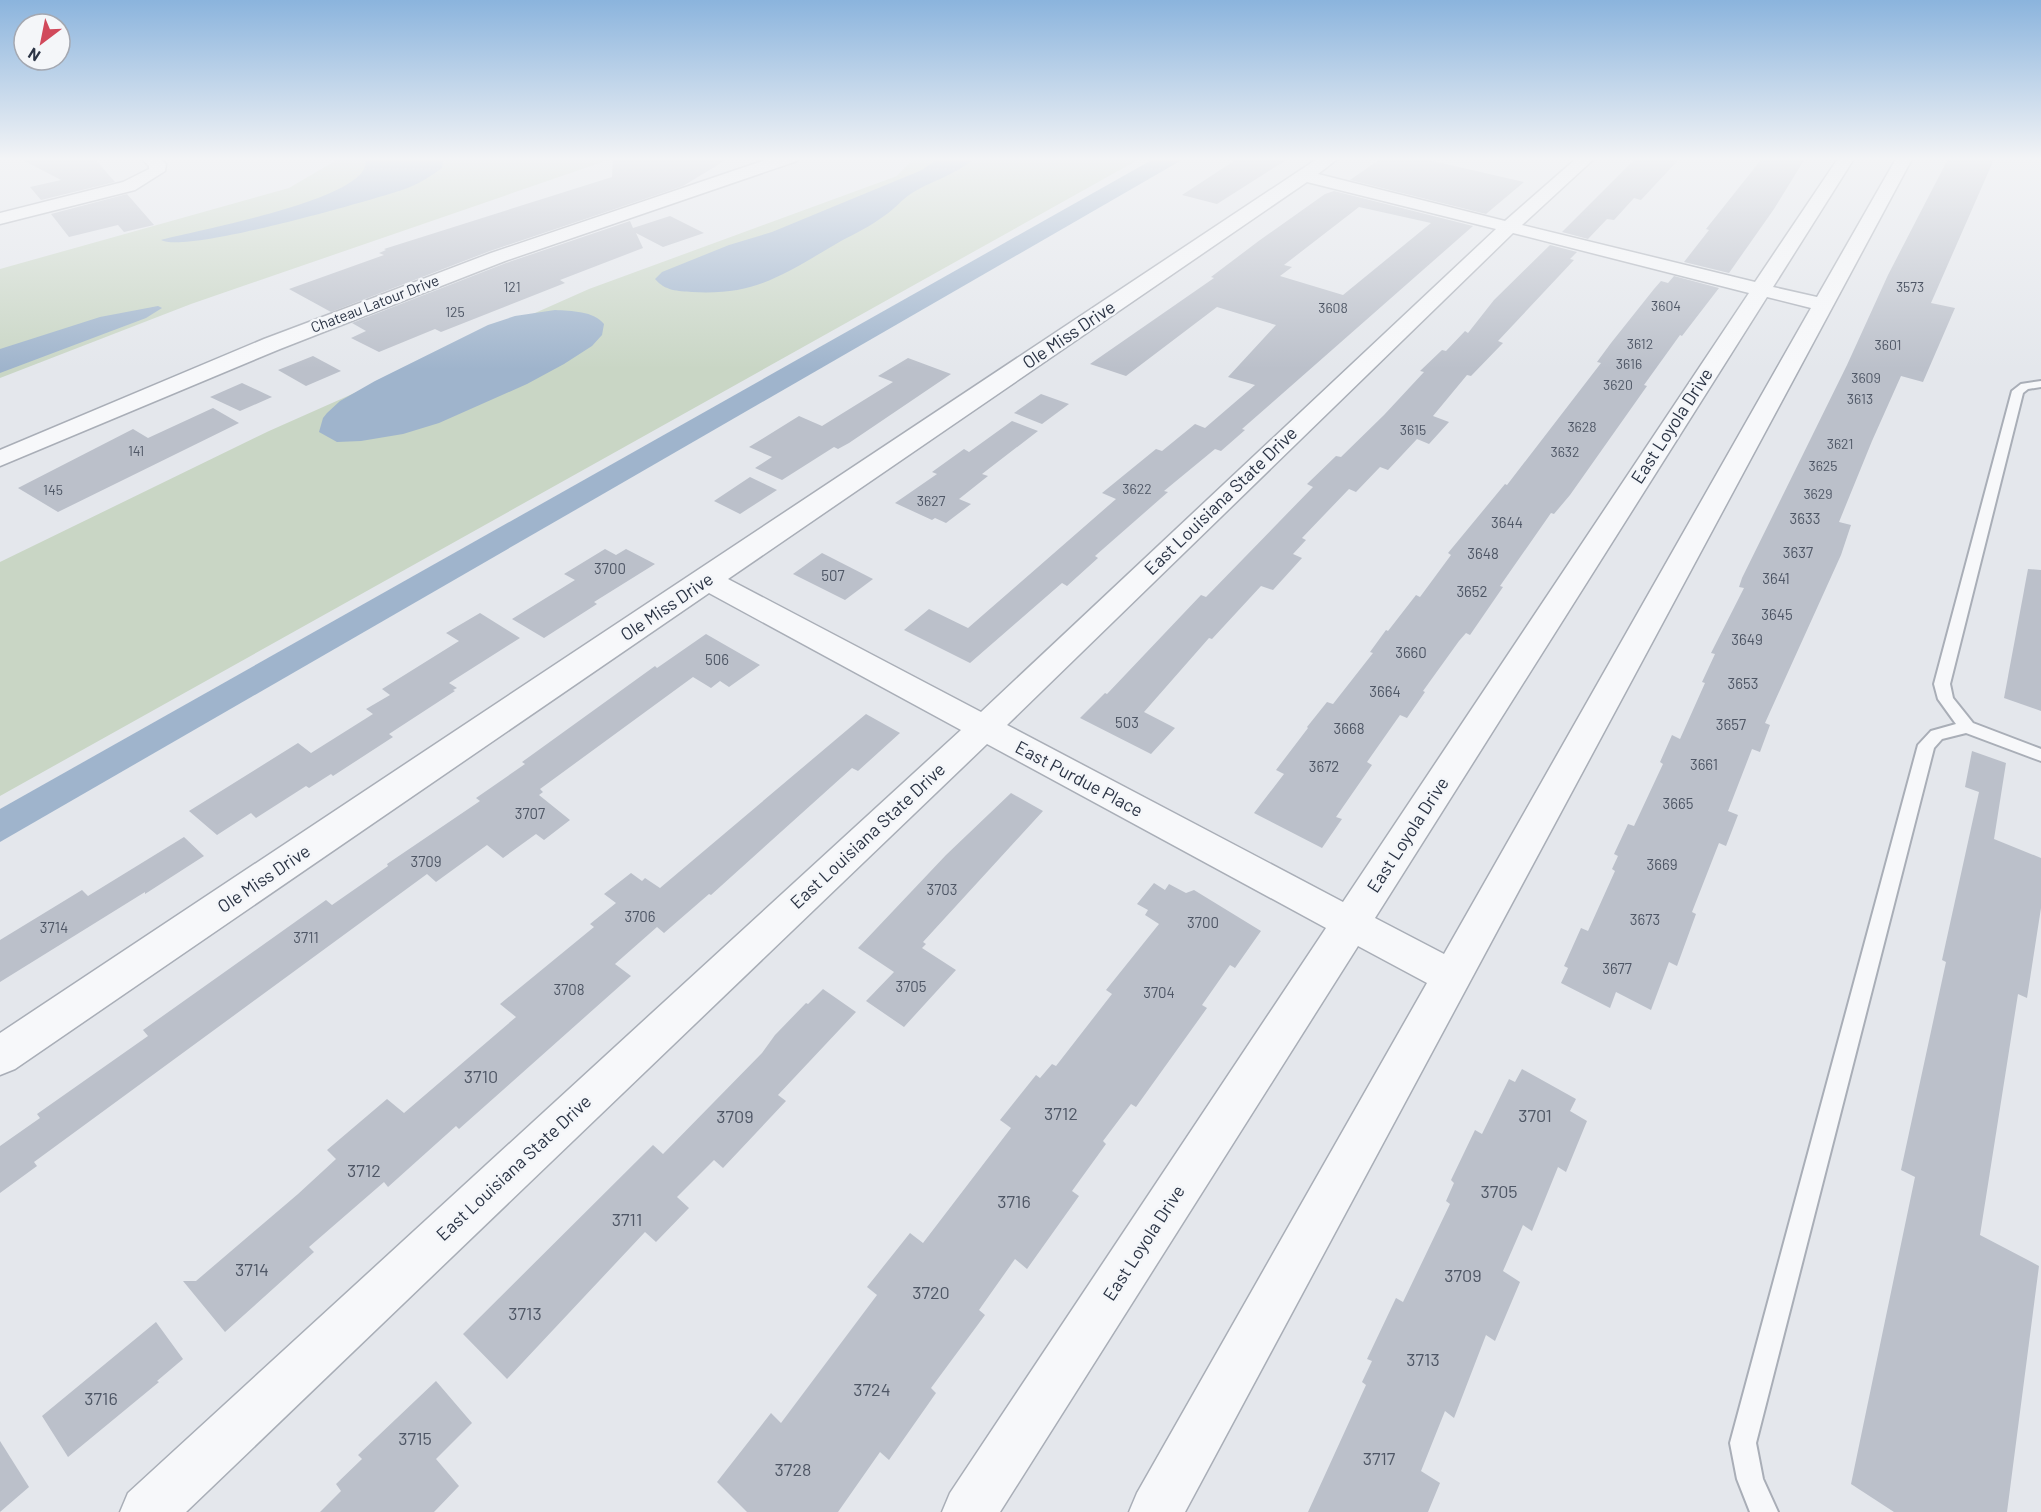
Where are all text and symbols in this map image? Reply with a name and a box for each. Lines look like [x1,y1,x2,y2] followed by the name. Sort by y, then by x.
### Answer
[12,12,72,72] north arrow
[24,44,43,66] text: N
[308,270,441,336] street label: Chateau Latour Drive
[503,278,521,295] house number: 121
[1896,278,1924,295] house number: 3573
[1018,295,1119,373] street label: Ole Miss Drive
[1651,297,1681,314] house number: 3604
[1318,299,1348,316] house number: 3608
[445,303,465,320] house number: 125
[1627,335,1653,352] house number: 3612
[1875,336,1901,353] house number: 3601
[1616,355,1642,372] house number: 3616
[1626,364,1717,487] street label: East Loyola Drive
[1851,369,1881,386] house number: 3609
[1603,376,1633,393] house number: 3620
[1847,390,1873,407] house number: 3613
[1567,418,1597,435] house number: 3628
[1400,421,1426,438] house number: 3615
[1139,422,1301,579] street label: East Louisiana State Drive
[1827,435,1853,452] house number: 3621
[128,442,144,459] house number: 141
[1550,443,1580,460] house number: 3632
[1808,457,1838,474] house number: 3625
[1122,480,1152,497] house number: 3622
[43,481,63,498] house number: 145
[1803,485,1833,502] house number: 3629
[917,492,946,509] house number: 3627
[1790,509,1820,527] house number: 3633
[1491,513,1523,531] house number: 3644
[1783,543,1813,561] house number: 3637
[1467,544,1499,562] house number: 3648
[594,559,626,577] house number: 3700
[821,566,845,584] house number: 507
[616,567,717,645] street label: Ole Miss Drive
[1762,569,1790,587] house number: 3641
[1456,582,1488,600] house number: 3652
[1761,605,1793,623] house number: 3645
[1731,630,1763,648] house number: 3649
[1395,643,1427,661] house number: 3660
[705,650,729,668] house number: 506
[1728,674,1758,692] house number: 3653
[1369,682,1401,700] house number: 3664
[1115,713,1139,731] house number: 503
[1716,715,1746,733] house number: 3657
[1334,719,1365,737] house number: 3668
[1012,735,1147,821] street label: East Purdue Place
[1690,755,1718,773] house number: 3661
[1309,757,1339,775] house number: 3672
[785,758,949,913] street label: East Louisiana State Drive
[1362,773,1453,896] street label: East Loyola Drive
[1663,794,1693,812] house number: 3665
[515,804,545,822] house number: 3707
[213,839,314,917] street label: Ole Miss Drive
[410,852,442,870] house number: 3709
[1647,855,1678,873] house number: 3669
[926,880,958,898] house number: 3703
[624,907,656,925] house number: 3706
[1630,910,1660,928] house number: 3673
[1187,913,1219,931] house number: 3700
[40,918,68,936] house number: 3714
[293,928,319,946] house number: 3711
[1602,959,1632,977] house number: 3677
[895,977,927,995] house number: 3705
[553,980,585,998] house number: 3708
[1143,983,1175,1001] house number: 3704
[464,1065,498,1087] house number: 3710
[431,1090,595,1245] street label: East Louisiana State Drive
[1044,1102,1078,1124] house number: 3712
[1518,1104,1552,1126] house number: 3701
[716,1105,754,1127] house number: 3709
[347,1159,381,1181] house number: 3712
[1480,1180,1518,1202] house number: 3705
[1098,1181,1189,1304] street label: East Loyola Drive
[997,1190,1031,1212] house number: 3716
[612,1208,642,1230] house number: 3711
[235,1258,269,1280] house number: 3714
[1444,1264,1482,1286] house number: 3709
[912,1281,950,1303] house number: 3720
[508,1302,542,1324] house number: 3713
[1406,1348,1440,1370] house number: 3713
[853,1378,891,1400] house number: 3724
[84,1387,118,1409] house number: 3716
[398,1427,432,1449] house number: 3715
[1363,1447,1396,1469] house number: 3717
[775,1458,811,1480] house number: 3728

